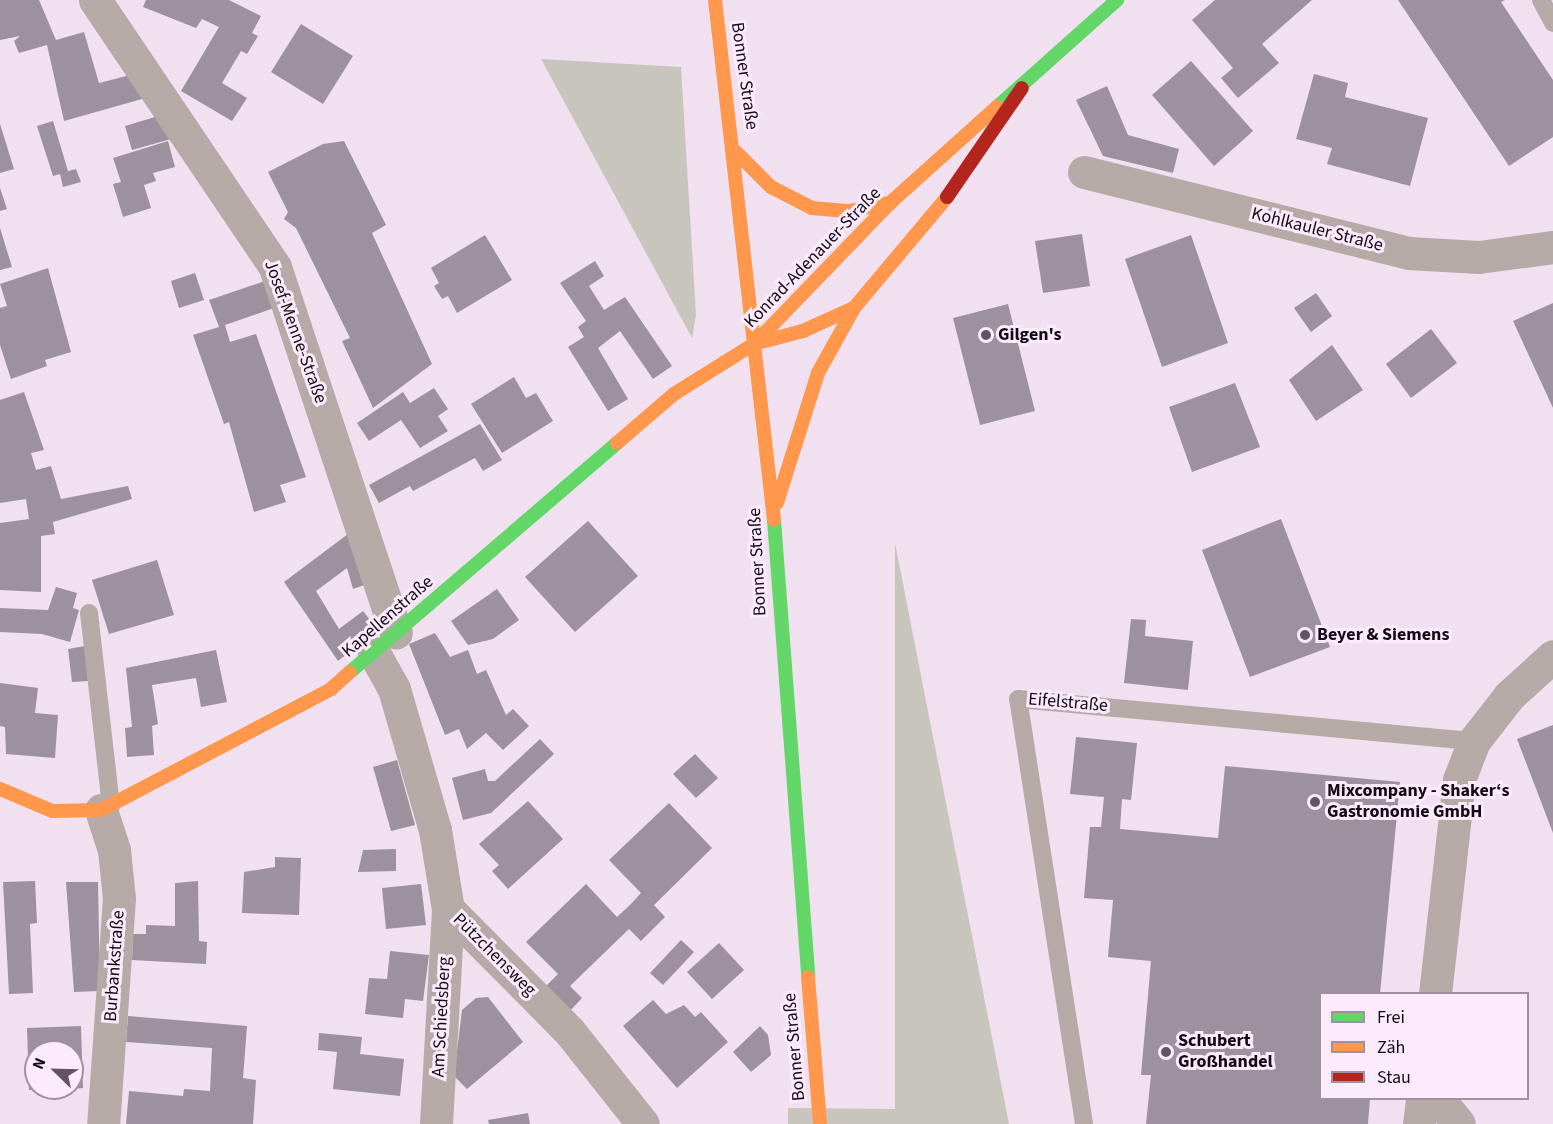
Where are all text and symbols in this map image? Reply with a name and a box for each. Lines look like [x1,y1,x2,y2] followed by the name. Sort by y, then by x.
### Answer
[726,21,762,131] street label: Bonner Straße
[740,183,886,333] street label: Konrad-Adenauer-Straße
[1249,203,1385,257] street label: Kohlkauler Straße
[259,257,331,407] street label: Josef-Menne-Straße
[998,324,1062,346] place label: Gilgen's
[979,328,993,342] marker: Gilgen's
[744,507,772,617] street label: Bonner Straße
[338,572,438,662] street label: Kapellenstraße
[1317,624,1449,646] place label: Beyer & Siemens
[1298,628,1312,642] marker: Beyer & Siemens
[1027,689,1109,717] street label: Eifelstraße
[1327,781,1509,824] place label: Mixcompany - Shaker‘s Gastronomie GmbH
[1308,795,1322,809] marker: Mixcompany - Shaker‘s Gastronomie GmbH
[448,909,540,1001] street label: Pützchensweg
[100,910,130,1022] street label: Burbankstraße
[428,956,456,1078] street label: Am Schiedsberg
[780,992,810,1102] street label: Bonner Straße
[1319,992,1529,1100] legend
[1377,1005,1405,1030] text: Frei
[1178,1031,1273,1074] place label: Schubert Großhandel
[1377,1035,1405,1060] text: Zäh
[24,1040,84,1100] north arrow
[1159,1045,1173,1059] marker: Schubert Großhandel
[27,1055,51,1073] text: N
[1377,1065,1411,1090] text: Stau

